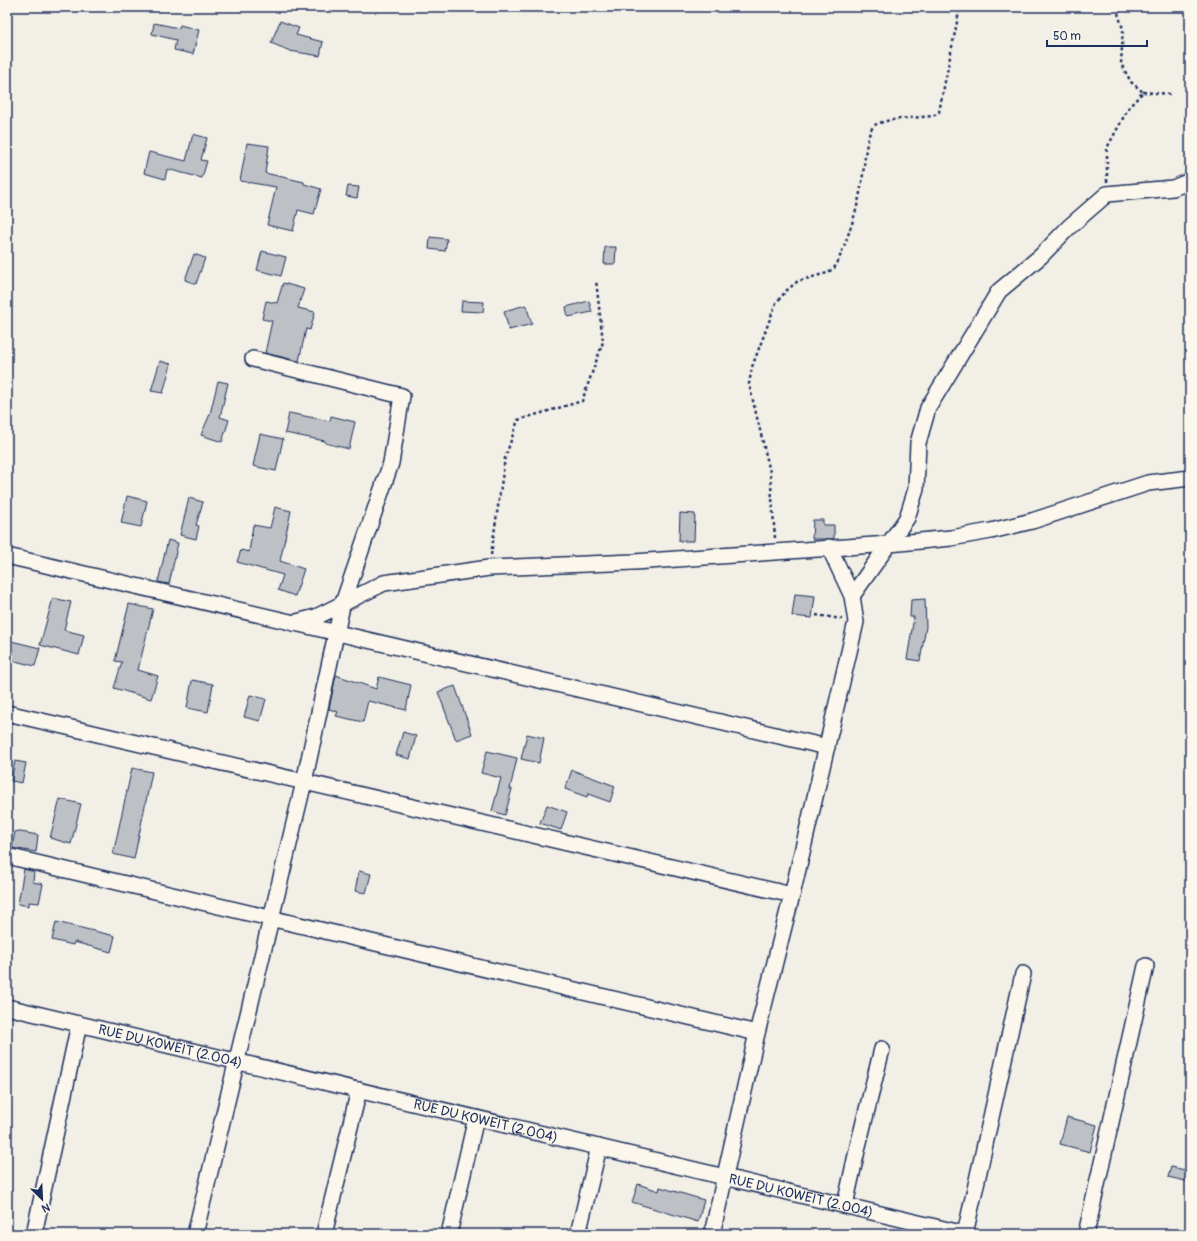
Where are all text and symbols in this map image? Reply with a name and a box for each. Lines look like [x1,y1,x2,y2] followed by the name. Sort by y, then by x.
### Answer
[1047,22,1147,48] scale bar
[1053,29,1081,44] text: 50 m
[97,1021,244,1072] street label: RUE DU KOWEÏT (2.004)
[412,1096,559,1146] street label: RUE DU KOWEÏT (2.004)
[727,1170,875,1221] street label: RUE DU KOWEÏT (2.004)
[22,1179,62,1219] north arrow
[39,1200,52,1215] text: N

